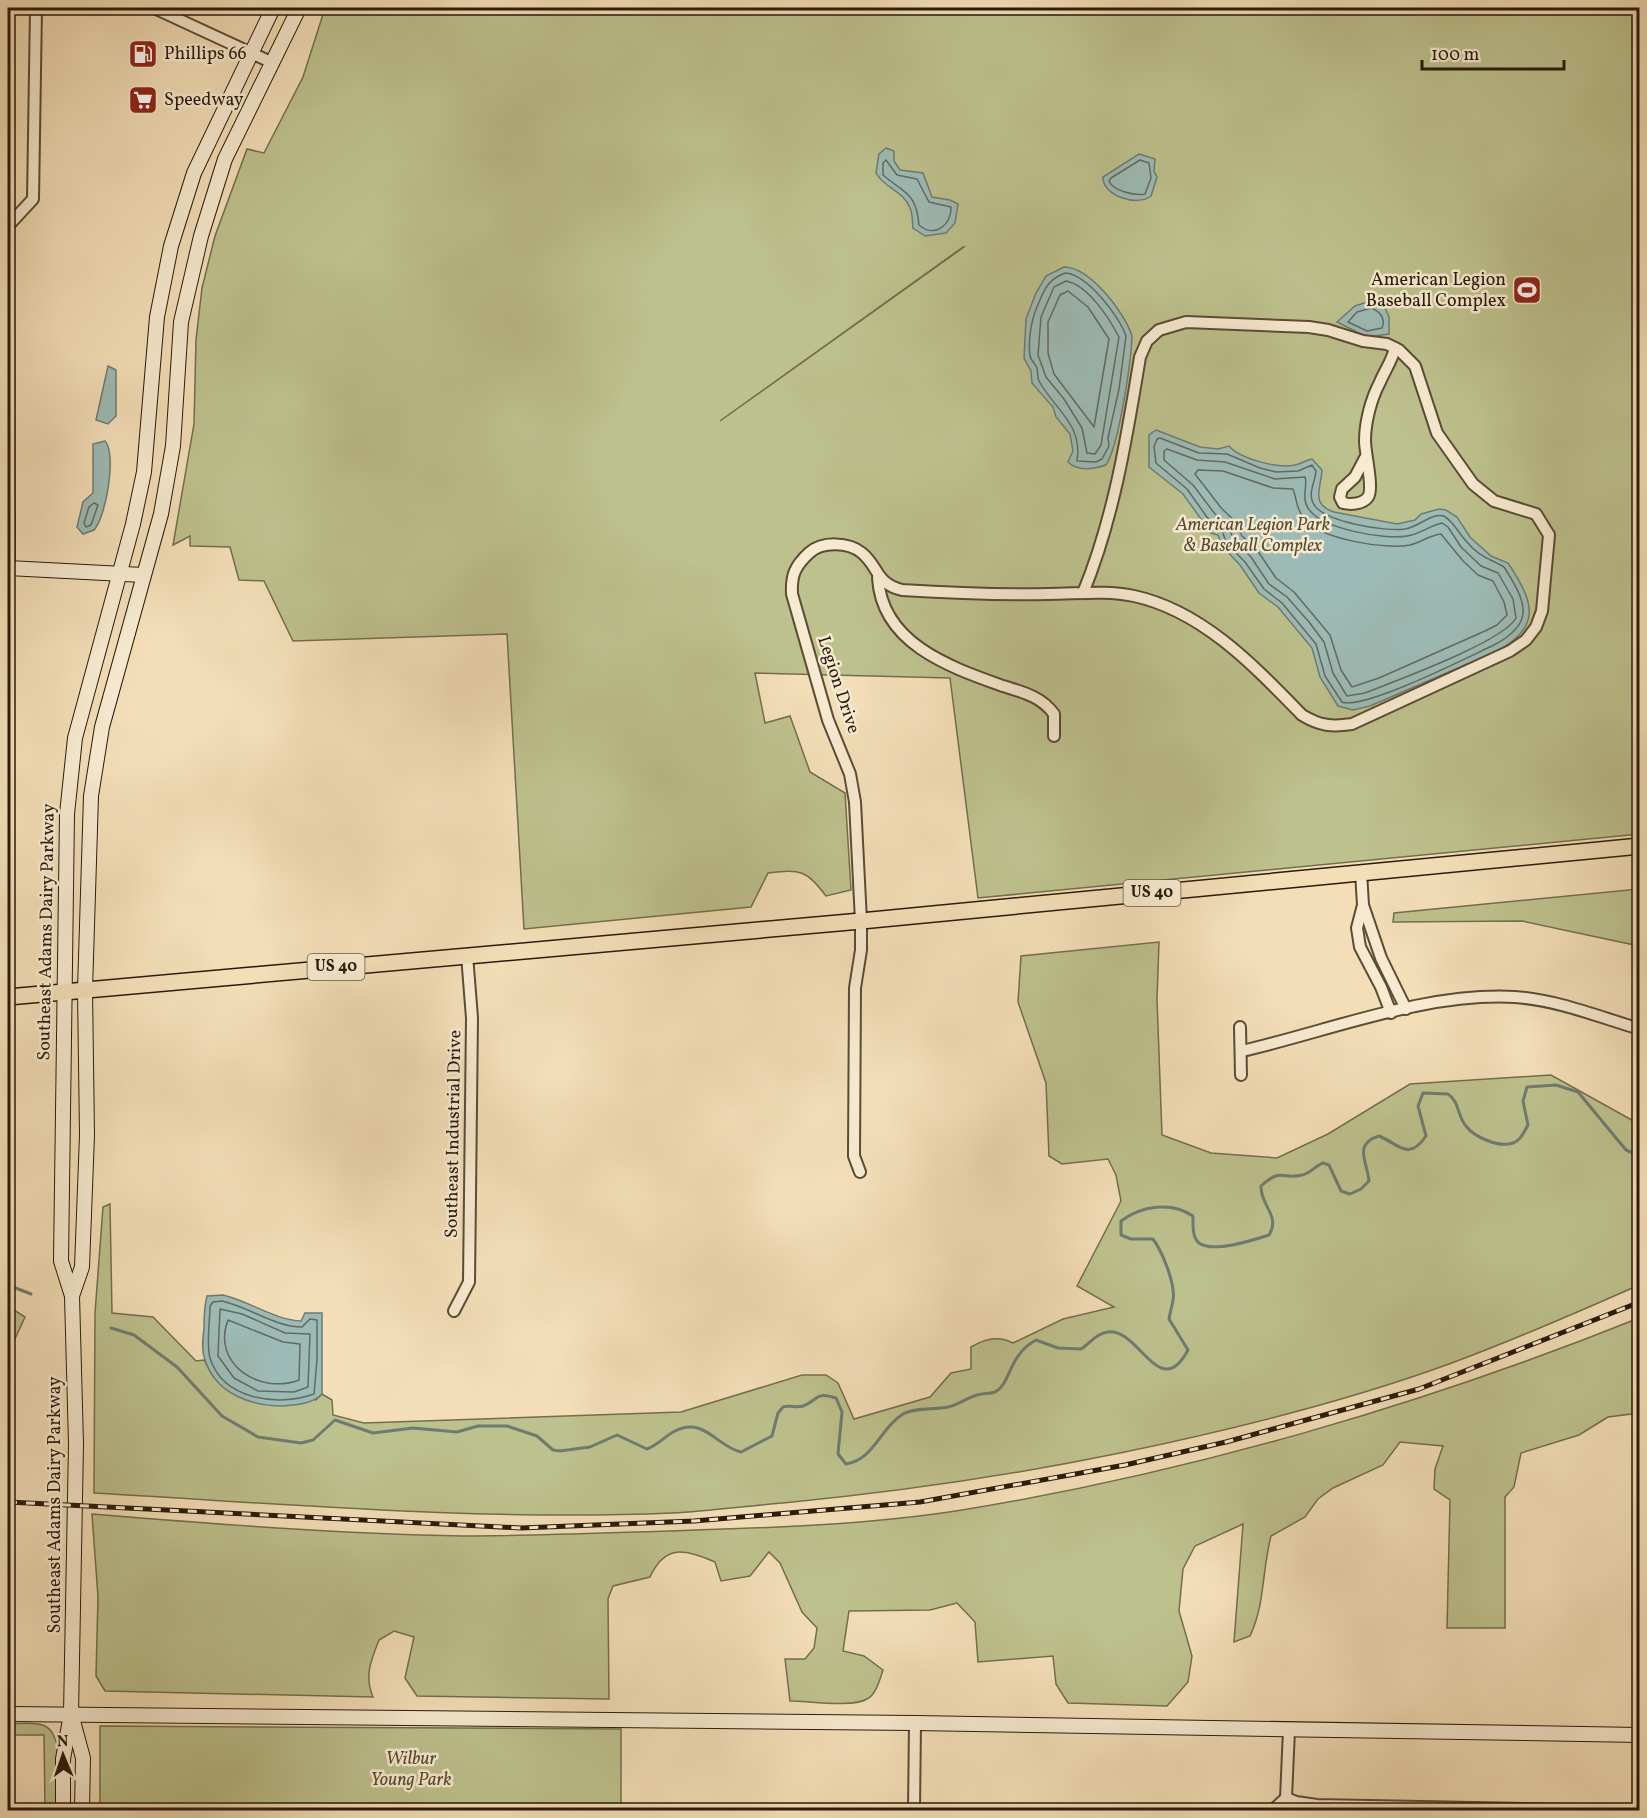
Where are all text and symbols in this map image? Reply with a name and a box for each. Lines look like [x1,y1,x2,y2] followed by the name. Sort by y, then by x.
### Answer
[1422,33,1564,71] scale bar
[127,38,159,70] fuel station icon: Phillips 66
[164,42,247,67] place label: Phillips 66
[1431,43,1480,68] text: 100 m
[127,84,159,116] supermarket icon: Speedway
[164,88,244,113] place label: Speedway
[1366,268,1506,314] place label: American Legion Baseball Complex
[1511,274,1543,306] sports icon: American Legion Baseball Complex
[1175,513,1330,559] park label: American Legion Park & Baseball Complex
[810,633,866,737] street label: Legion Drive
[32,803,62,1061] street label: Southeast Adams Dairy Parkway
[1124,880,1180,906] road number: US 40
[308,954,364,980] road number: US 40
[440,1030,468,1238] street label: Southeast Industrial Drive
[43,1376,68,1634] street label: Southeast Adams Dairy Parkway
[33,1725,93,1785] north arrow
[56,1731,69,1753] text: N
[371,1747,451,1793] park label: Wilbur Young Park

